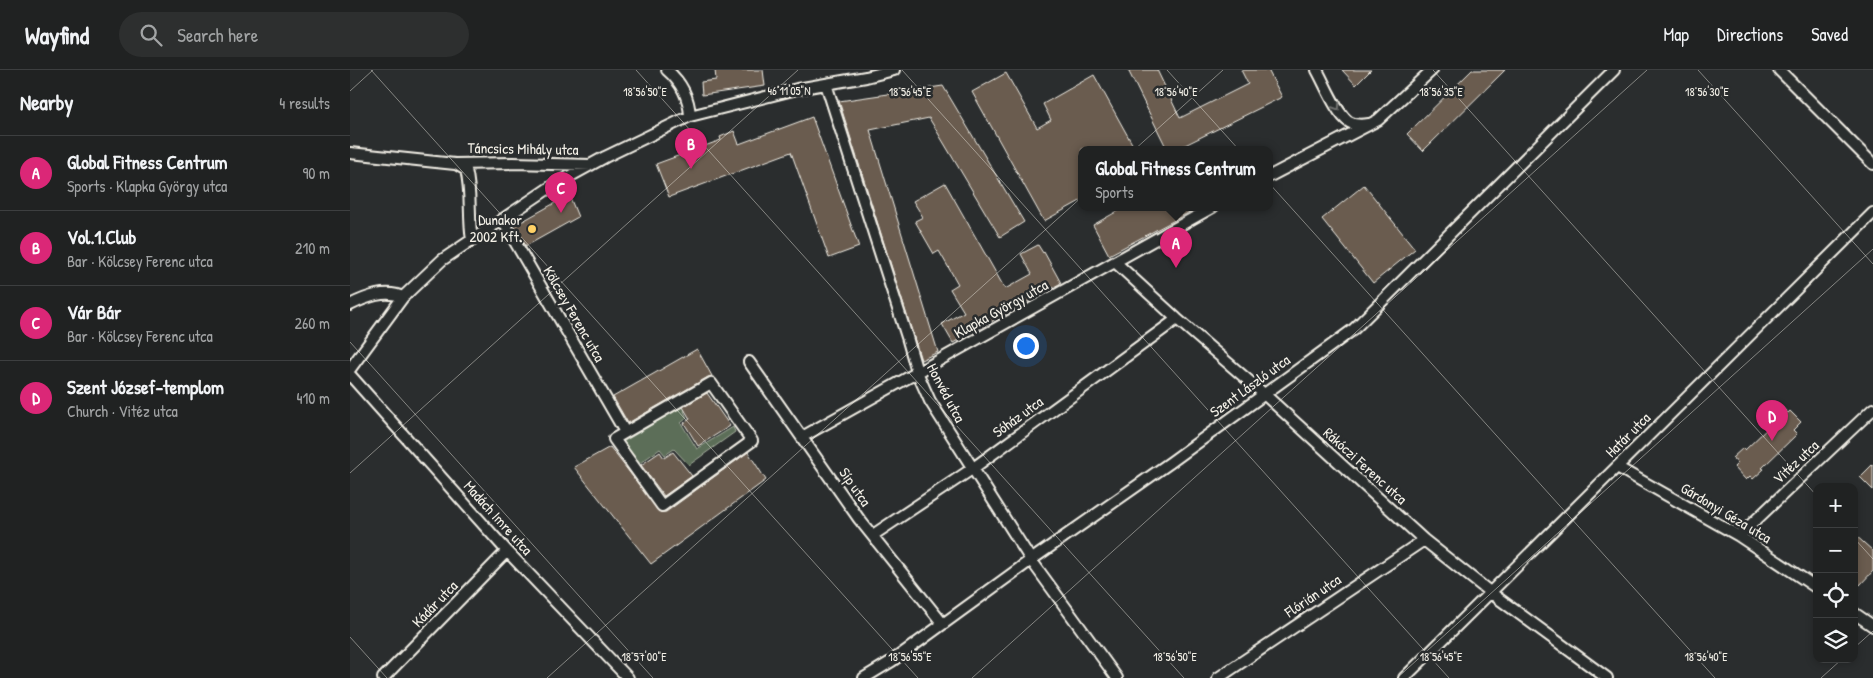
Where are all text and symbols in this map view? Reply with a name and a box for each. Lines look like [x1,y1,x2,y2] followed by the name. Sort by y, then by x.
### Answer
[119,12,469,57] search box
[25,19,89,51] text: Wayfind
[137,21,165,49] icon: search
[177,22,258,48] text: Search here
[1664,22,1689,47] text: Map
[1717,22,1783,47] text: Directions
[1811,22,1848,47] text: Saved
[767,82,811,99] text: 46°11'05"N
[623,83,667,100] text: 18°56'50"E
[889,83,932,100] text: 18°56'45"E
[1155,83,1198,100] text: 18°56'40"E
[1419,83,1463,100] text: 18°56'35"E
[1685,83,1730,100] text: 18°56'30"E
[20,88,73,117] text: Nearby
[279,92,330,114] text: 4 results
[1331,102,1341,111] one-way arrow
[675,128,707,169] pin: B
[467,137,579,160] street label: Táncsics Mihály utca
[1078,146,1273,211] popup
[67,149,228,175] text: Global Fitness Centrum
[1095,155,1256,181] text: Global Fitness Centrum
[32,162,40,184] text: A
[302,162,330,184] text: 90 m
[545,172,577,213] pin: C
[67,175,227,197] text: Sports · Klapka György utca
[1095,181,1134,203] text: Sports
[469,209,522,247] place label: Dunakor 2002 Kft.
[526,223,538,235] marker: Dunakor 2002 Kft.
[67,224,136,250] text: Vol.1.Club
[1160,227,1192,268] pin: A
[32,237,40,259] text: B
[295,237,330,259] text: 210 m
[67,250,213,272] text: Bar · Kölcsey Ferenc utca
[538,262,610,366] street label: Kölcsey Ferenc utca
[950,274,1052,343] street label: Klapka György utca
[67,299,121,325] text: Vár Bár
[32,312,40,334] text: C
[294,312,330,334] text: 260 m
[67,325,213,347] text: Bar · Kölcsey Ferenc utca
[1013,333,1039,359] your location
[1205,349,1294,422] street label: Szent László utca
[922,360,971,426] street label: Honvéd utca
[67,374,224,400] text: Szent József-templom
[32,387,40,409] text: D
[296,387,330,409] text: 410 m
[988,391,1047,442] street label: Sóház utca
[67,400,178,422] text: Church · Vitéz utca
[1756,400,1788,441] pin: D
[1600,407,1655,462] street label: Határ utca
[1319,422,1412,509] street label: Rákóczi Ferenc utca
[1768,435,1823,488] street label: Vitéz utca
[834,463,876,510] street label: Síp utca
[459,476,538,560] street label: Madách Imre utca
[1677,477,1776,548] street label: Gárdonyi Géza utca
[1813,483,1858,663] map controls
[1813,483,1858,528] button: +
[1813,528,1858,573] button: −
[1280,569,1345,623] street label: Flórián utca
[1813,573,1858,618] button: locate
[407,576,462,632] street label: Kádár utca
[1813,618,1858,663] button: layers
[621,648,667,665] text: 18°57'00"E
[888,648,932,665] text: 18°56'55"E
[1153,648,1197,665] text: 18°56'50"E
[1420,648,1463,665] text: 18°56'45"E
[1685,648,1728,665] text: 18°56'40"E

